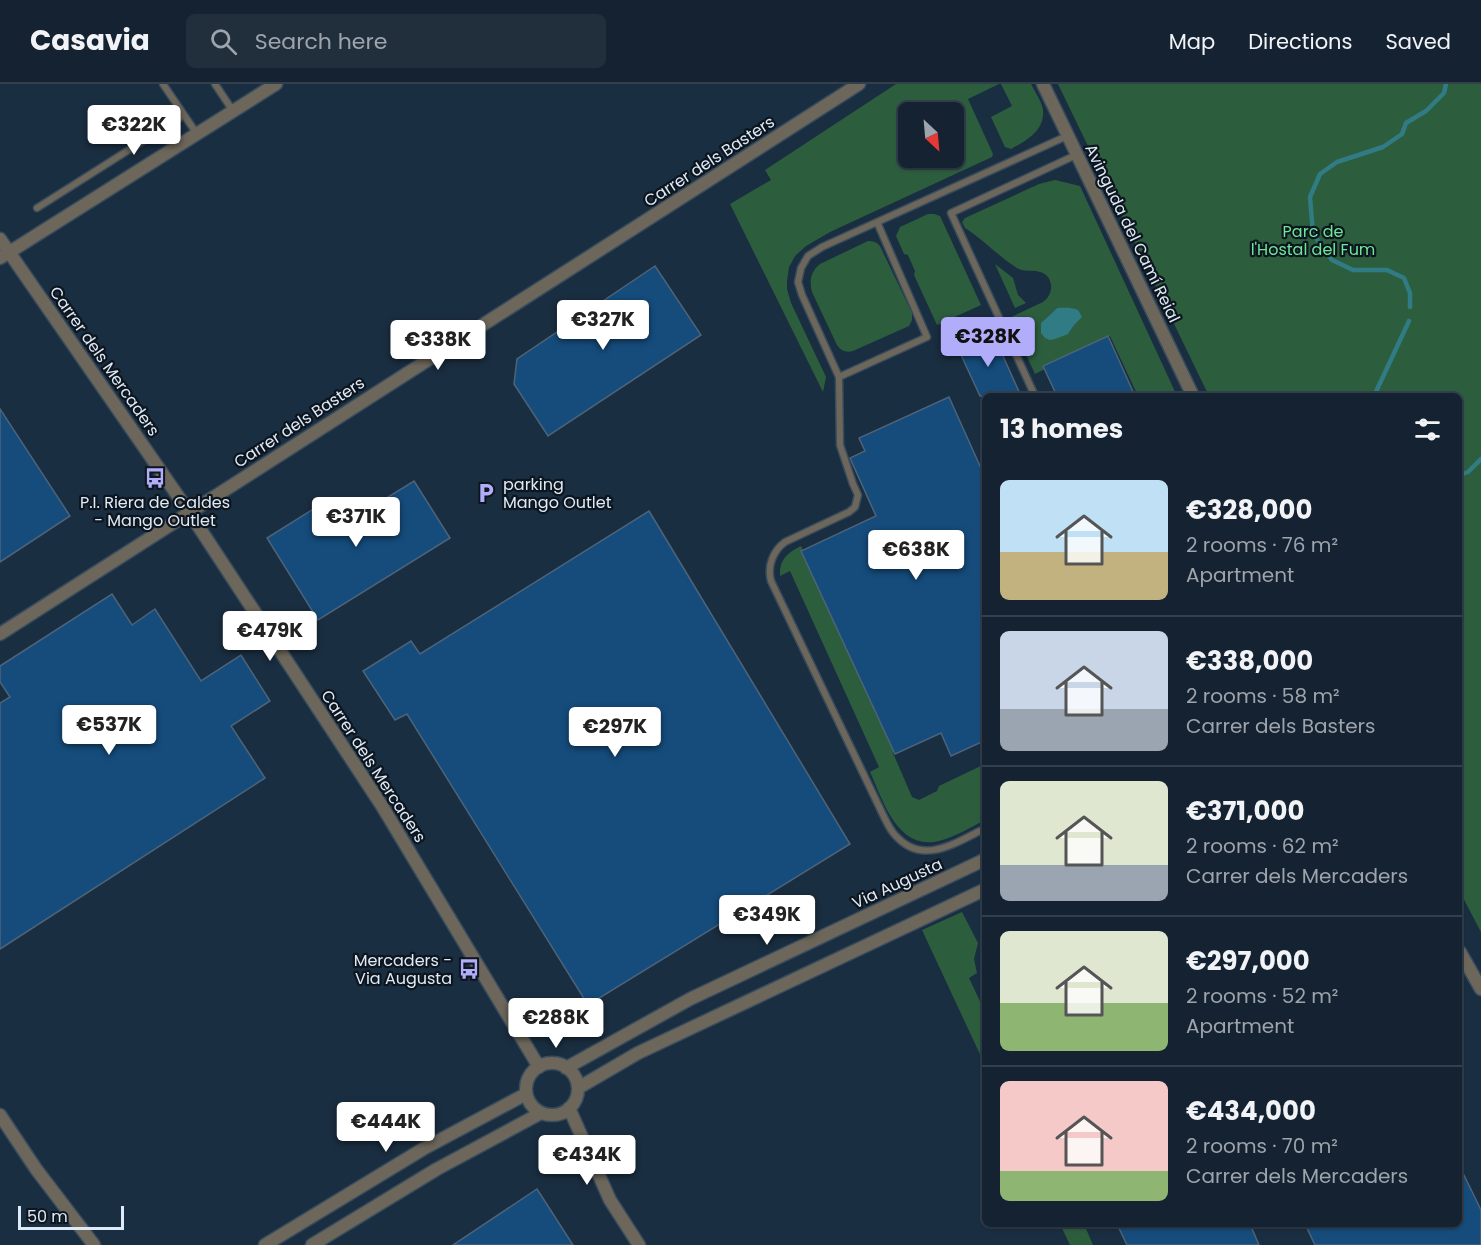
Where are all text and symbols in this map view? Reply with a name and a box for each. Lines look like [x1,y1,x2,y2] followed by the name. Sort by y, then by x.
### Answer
[186,14,606,68] search box
[30,21,150,60] text: Casavia
[207,25,240,58] icon: search
[255,26,387,57] text: Search here
[1169,27,1215,56] text: Map
[1248,27,1352,56] text: Directions
[1385,27,1451,56] text: Saved
[898,102,964,168] north arrow
[898,102,964,168] map controls
[92,105,176,156] pin: €322K
[102,110,166,138] text: €322K
[639,110,779,212] street label: Carrer dels Basters
[1079,140,1186,326] street label: Avinguda del Camí Reial
[1251,220,1375,261] park label: Parc de l'Hostal del Fum
[44,282,165,441] street label: Carrer dels Mercaders
[561,300,645,351] pin: €327K
[571,305,635,333] text: €327K
[946,317,1030,368] pin: €328K
[396,320,480,371] pin: €338K
[955,322,1021,350] text: €328K
[404,325,472,353] text: €338K
[229,371,369,473] street label: Carrer dels Basters
[1000,411,1123,447] text: 13 homes
[1411,413,1444,446] icon: filters
[143,466,167,490] bus stop icon: P.I. Riera de Caldes - Mango Outlet
[503,473,612,514] place label: parking Mango Outlet
[474,481,498,505] parking icon: parking Mango Outlet
[80,491,230,532] place label: P.I. Riera de Caldes - Mango Outlet
[1186,492,1312,528] text: €328,000
[314,497,398,548] pin: €371K
[326,502,386,530] text: €371K
[1048,504,1120,576] icon: home
[874,530,958,581] pin: €638K
[1186,531,1338,559] text: 2 rooms · 76 m²
[882,535,950,563] text: €638K
[1186,561,1294,589] text: Apartment
[228,611,312,662] pin: €479K
[237,616,303,644] text: €479K
[1186,643,1313,679] text: €338,000
[1048,655,1120,727] icon: home
[1186,682,1340,710] text: 2 rooms · 58 m²
[316,685,432,847] street label: Carrer dels Mercaders
[67,705,151,756] pin: €537K
[573,707,657,758] pin: €297K
[76,710,142,738] text: €537K
[583,712,647,740] text: €297K
[1186,712,1376,740] text: Carrer dels Basters
[1186,793,1304,829] text: €371,000
[1048,805,1120,877] icon: home
[1186,832,1339,860] text: 2 rooms · 62 m²
[848,853,946,914] street label: Via Augusta
[1186,862,1408,890] text: Carrer dels Mercaders
[725,895,809,946] pin: €349K
[733,900,801,928] text: €349K
[1186,943,1310,979] text: €297,000
[354,949,452,990] place label: Mercaders - Via Augusta
[1048,955,1120,1027] icon: home
[457,957,481,981] bus stop icon: Mercaders - Via Augusta
[1186,982,1338,1010] text: 2 rooms · 52 m²
[514,998,598,1049] pin: €288K
[522,1003,590,1031] text: €288K
[1186,1012,1294,1040] text: Apartment
[1186,1093,1316,1129] text: €434,000
[344,1102,428,1153] pin: €444K
[1048,1105,1120,1177] icon: home
[351,1107,421,1135] text: €444K
[1186,1132,1338,1160] text: 2 rooms · 70 m²
[545,1135,629,1186] pin: €434K
[552,1140,622,1168] text: €434K
[1186,1162,1408,1190] text: Carrer dels Mercaders
[18,1203,124,1230] scale bar
[27,1205,68,1228] text: 50 m

